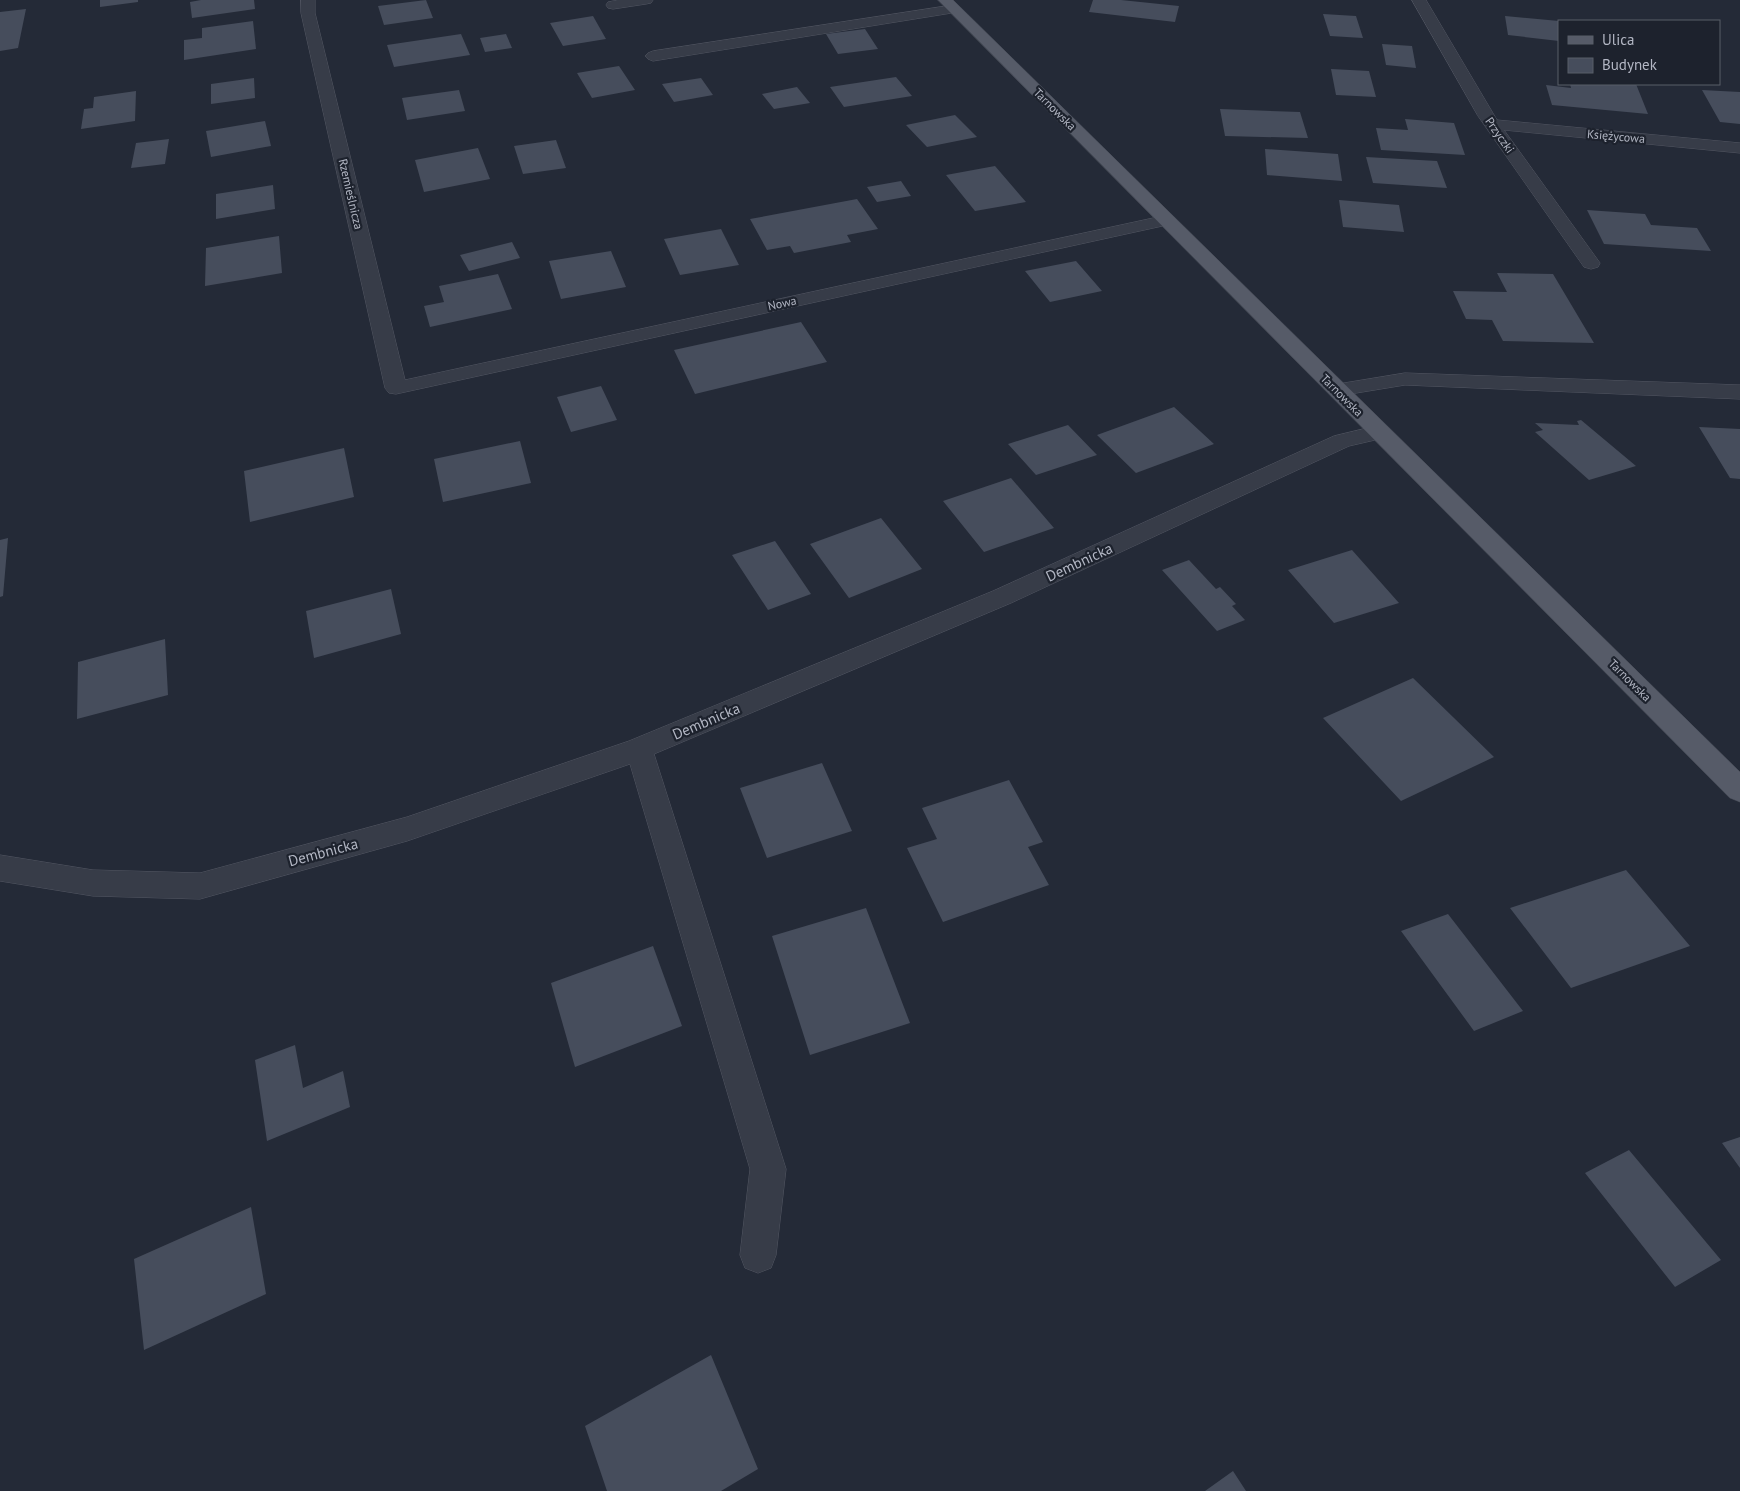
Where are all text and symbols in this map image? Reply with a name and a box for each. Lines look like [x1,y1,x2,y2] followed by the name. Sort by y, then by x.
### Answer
[1558,20,1720,85] legend
[1602,30,1634,49] text: Ulica
[1602,55,1658,74] text: Budynek
[1031,85,1079,133] street label: Tarnowska
[1482,114,1518,156] street label: Przyczki
[1586,126,1646,146] street label: Księżycowa
[336,157,366,231] street label: Rzemieślnicza
[766,293,798,313] street label: Nowa
[1318,371,1366,419] street label: Tarnowska
[1043,538,1115,586] street label: Dembnicka
[1606,656,1654,704] street label: Tarnowska
[669,698,743,744] street label: Dembnicka
[286,834,360,870] street label: Dembnicka

